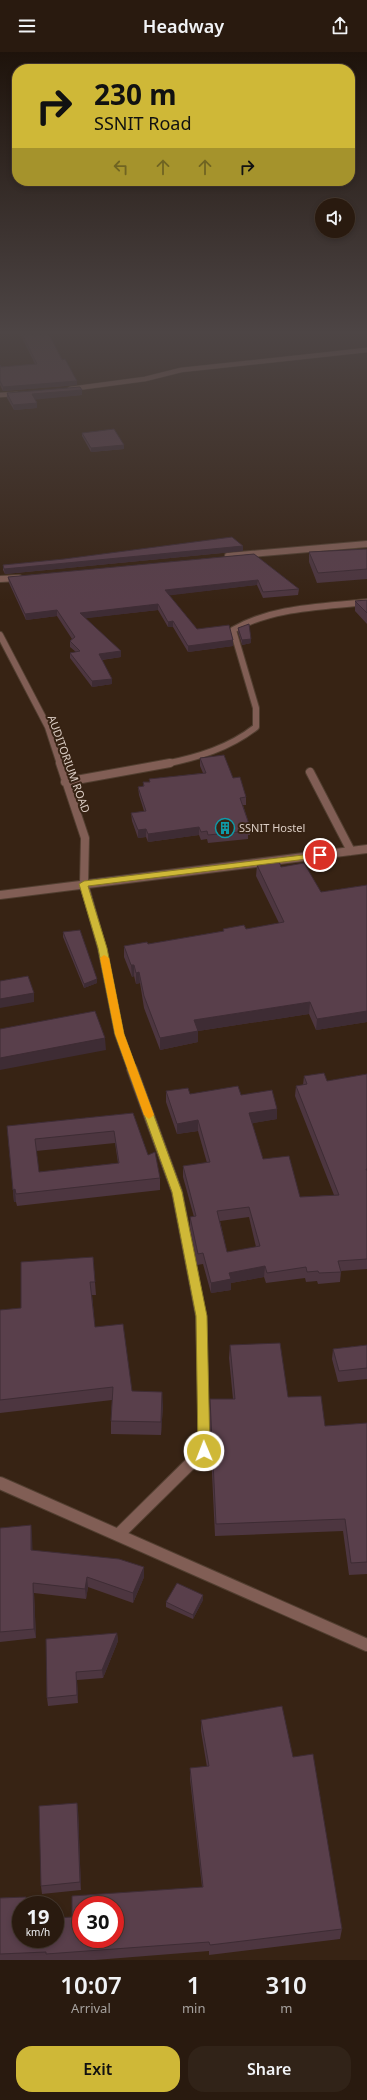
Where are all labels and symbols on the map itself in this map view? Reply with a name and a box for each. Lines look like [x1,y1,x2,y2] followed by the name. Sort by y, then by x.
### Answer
[45,713,94,815] street label: AUDITORIUM ROAD
[214,817,236,839] building icon: SSNIT Hostel
[239,820,305,835] place label: SSNIT Hostel
[303,838,337,872] pin
[183,1430,225,1472] position arrow
[72,1896,124,1948] speed limit sign: 30

